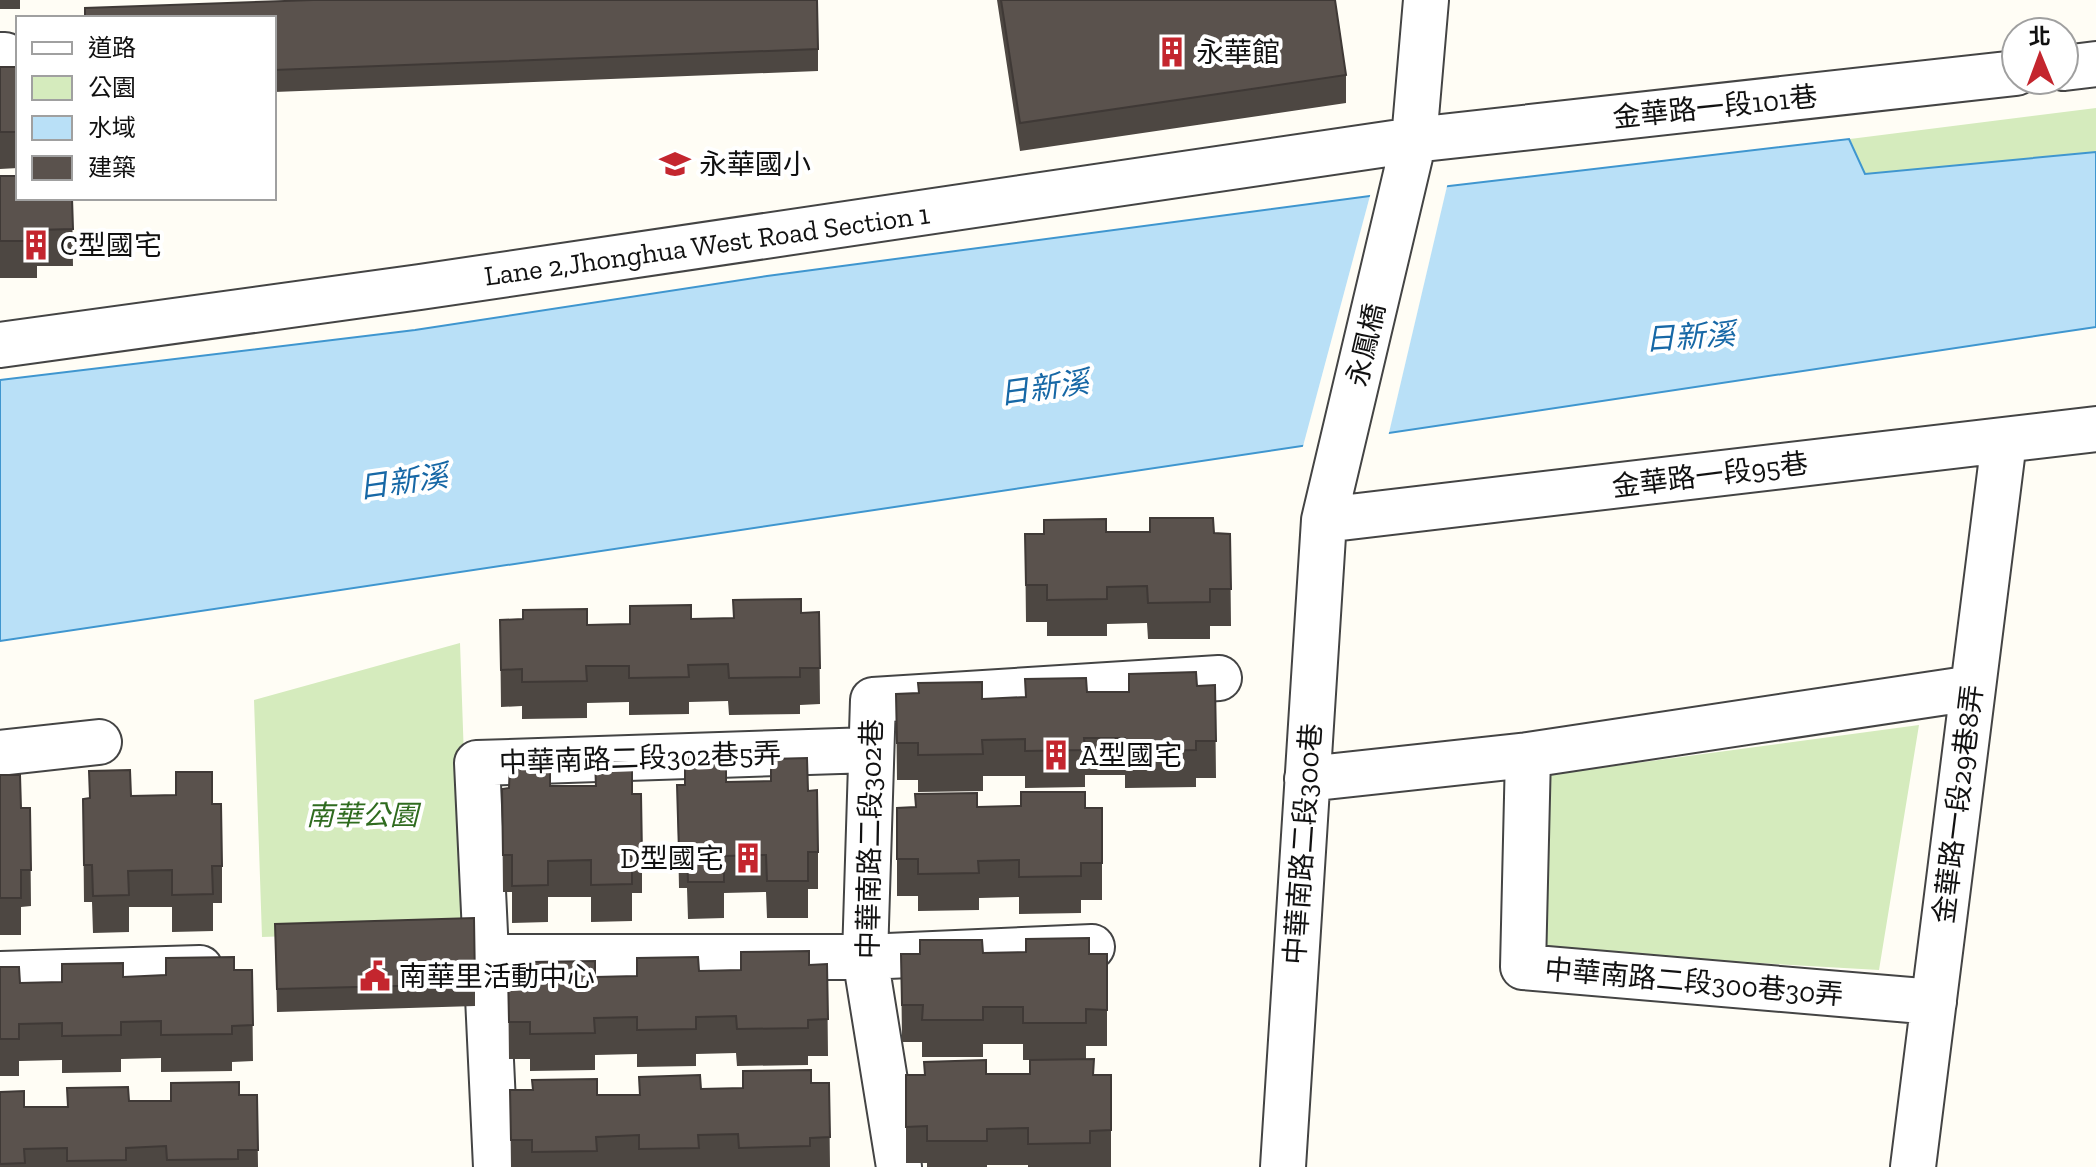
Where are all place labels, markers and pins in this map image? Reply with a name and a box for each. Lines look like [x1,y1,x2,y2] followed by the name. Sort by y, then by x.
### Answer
[1155,35,1189,69] building icon: 永華館
[1196,36,1280,69] place label: 永華館
[658,147,692,181] school or university icon: 永華國小
[699,148,811,181] place label: 永華國小
[19,228,53,262] building icon: C型國宅
[60,229,162,262] place label: C型國宅
[1039,738,1073,772] building icon: A型國宅
[1080,739,1182,772] place label: A型國宅
[731,841,765,875] building icon: D型國宅
[620,842,724,875] place label: D型國宅
[358,959,392,993] public building icon: 南華里活動中心
[399,960,595,993] place label: 南華里活動中心

